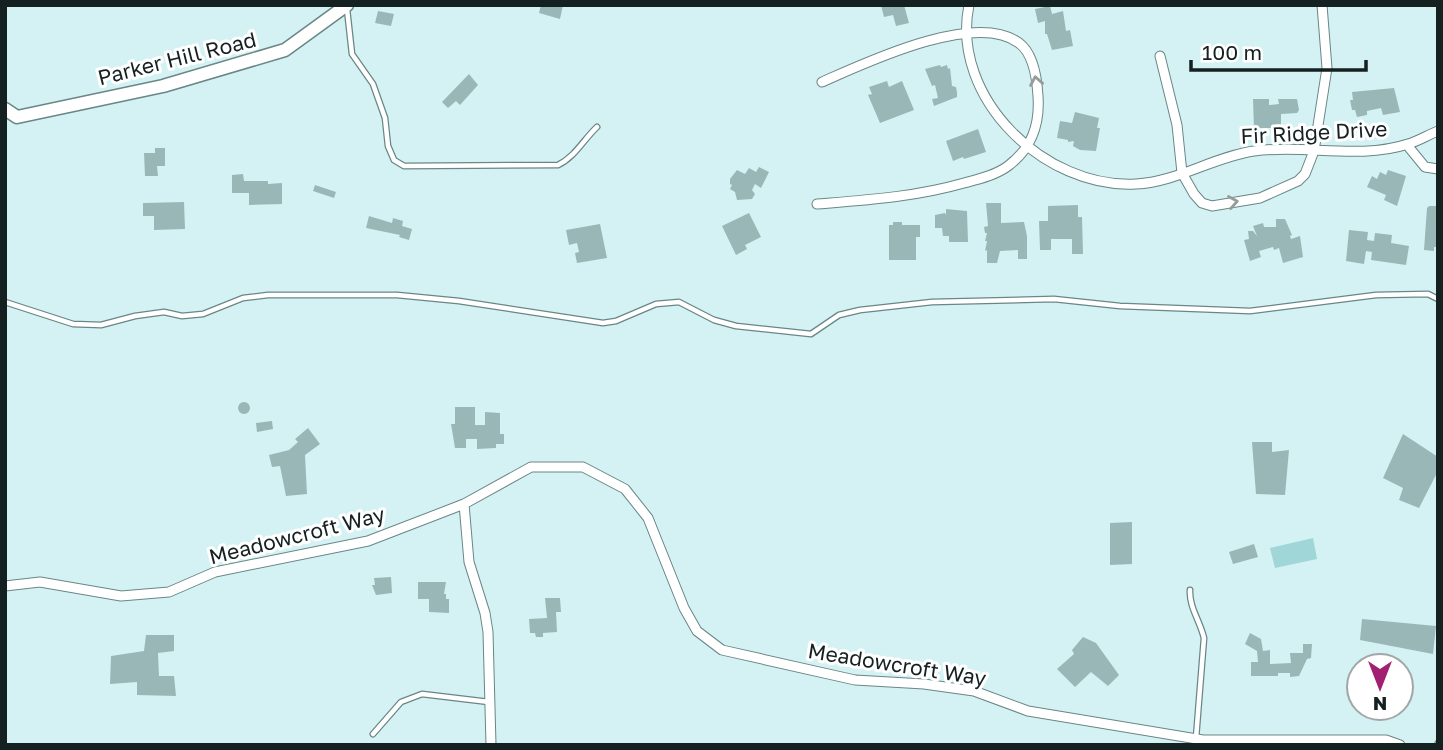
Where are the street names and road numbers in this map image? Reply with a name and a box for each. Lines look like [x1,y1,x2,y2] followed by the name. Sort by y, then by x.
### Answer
[95,26,259,90] street label: Parker Hill Road
[1240,115,1388,149] street label: Fir Ridge Drive
[206,501,387,569] street label: Meadowcroft Way
[806,637,988,691] street label: Meadowcroft Way

